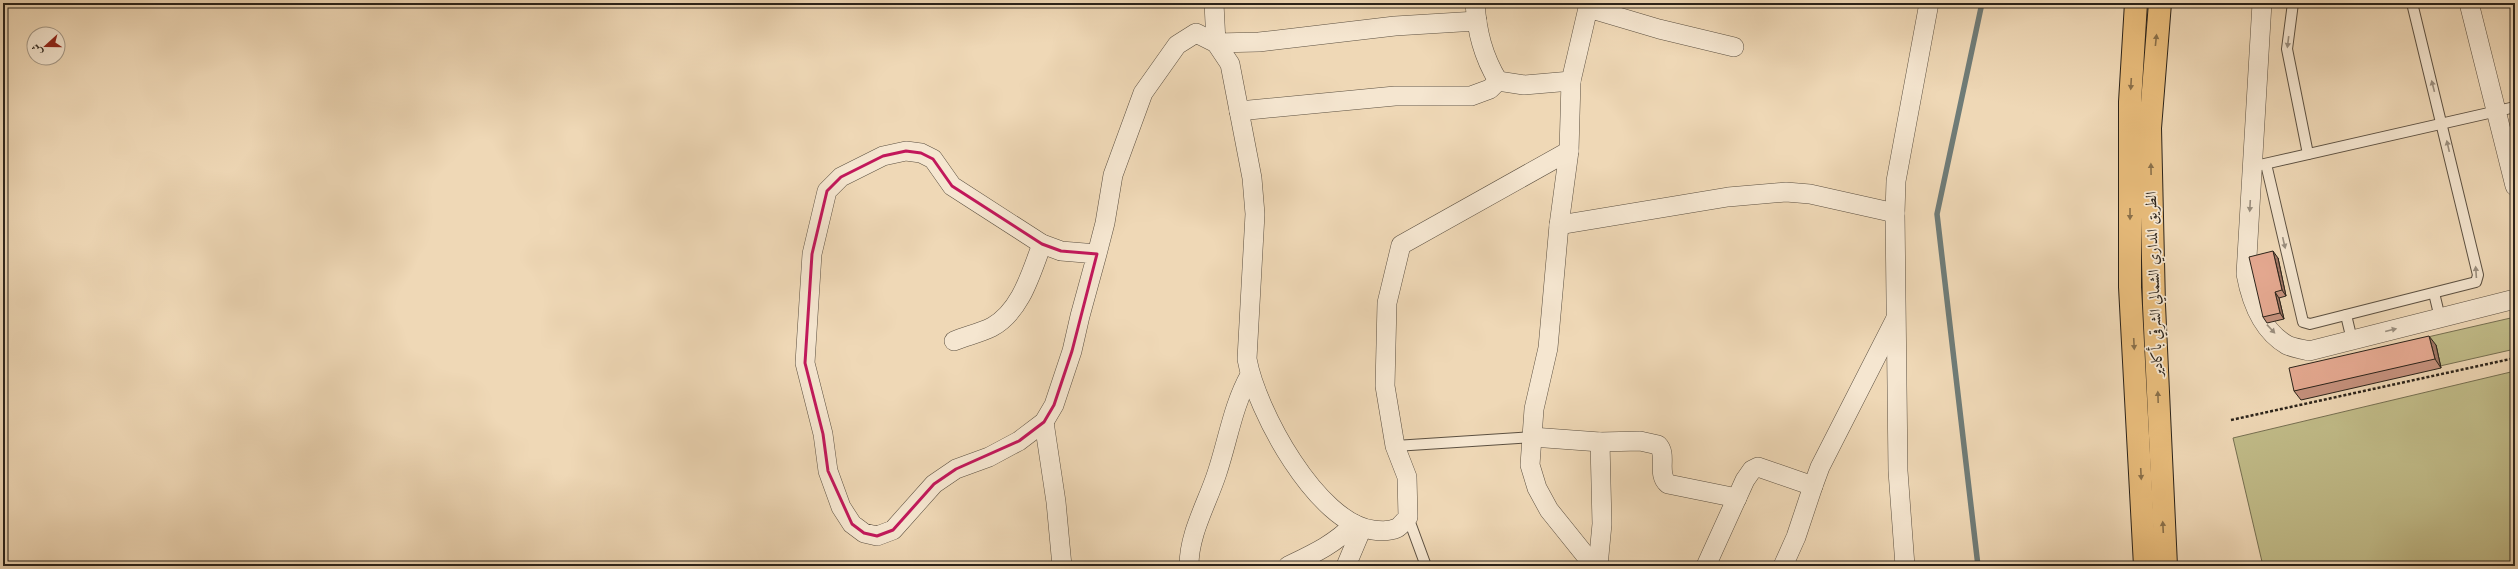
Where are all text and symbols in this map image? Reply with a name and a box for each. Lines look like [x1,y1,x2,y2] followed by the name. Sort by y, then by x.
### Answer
[26,26,66,66] north arrow
[2153,34,2160,46] one-way arrow
[2285,36,2291,48] one-way arrow
[31,42,45,56] text: ش
[2128,78,2134,91] one-way arrow
[2430,79,2436,91] one-way arrow
[2444,139,2450,152] one-way arrow
[2148,162,2154,175] one-way arrow
[2140,191,2169,379] street label: الطريق المداري الشمالي الشرقي بأكادير
[2247,200,2254,212] one-way arrow
[2127,208,2133,221] one-way arrow
[2281,237,2287,249] one-way arrow
[2473,266,2480,278] one-way arrow
[2266,324,2275,334] one-way arrow
[2385,327,2397,333] one-way arrow
[2130,338,2137,350] one-way arrow
[2154,391,2161,403] one-way arrow
[2137,468,2144,480] one-way arrow
[2160,521,2167,533] one-way arrow

